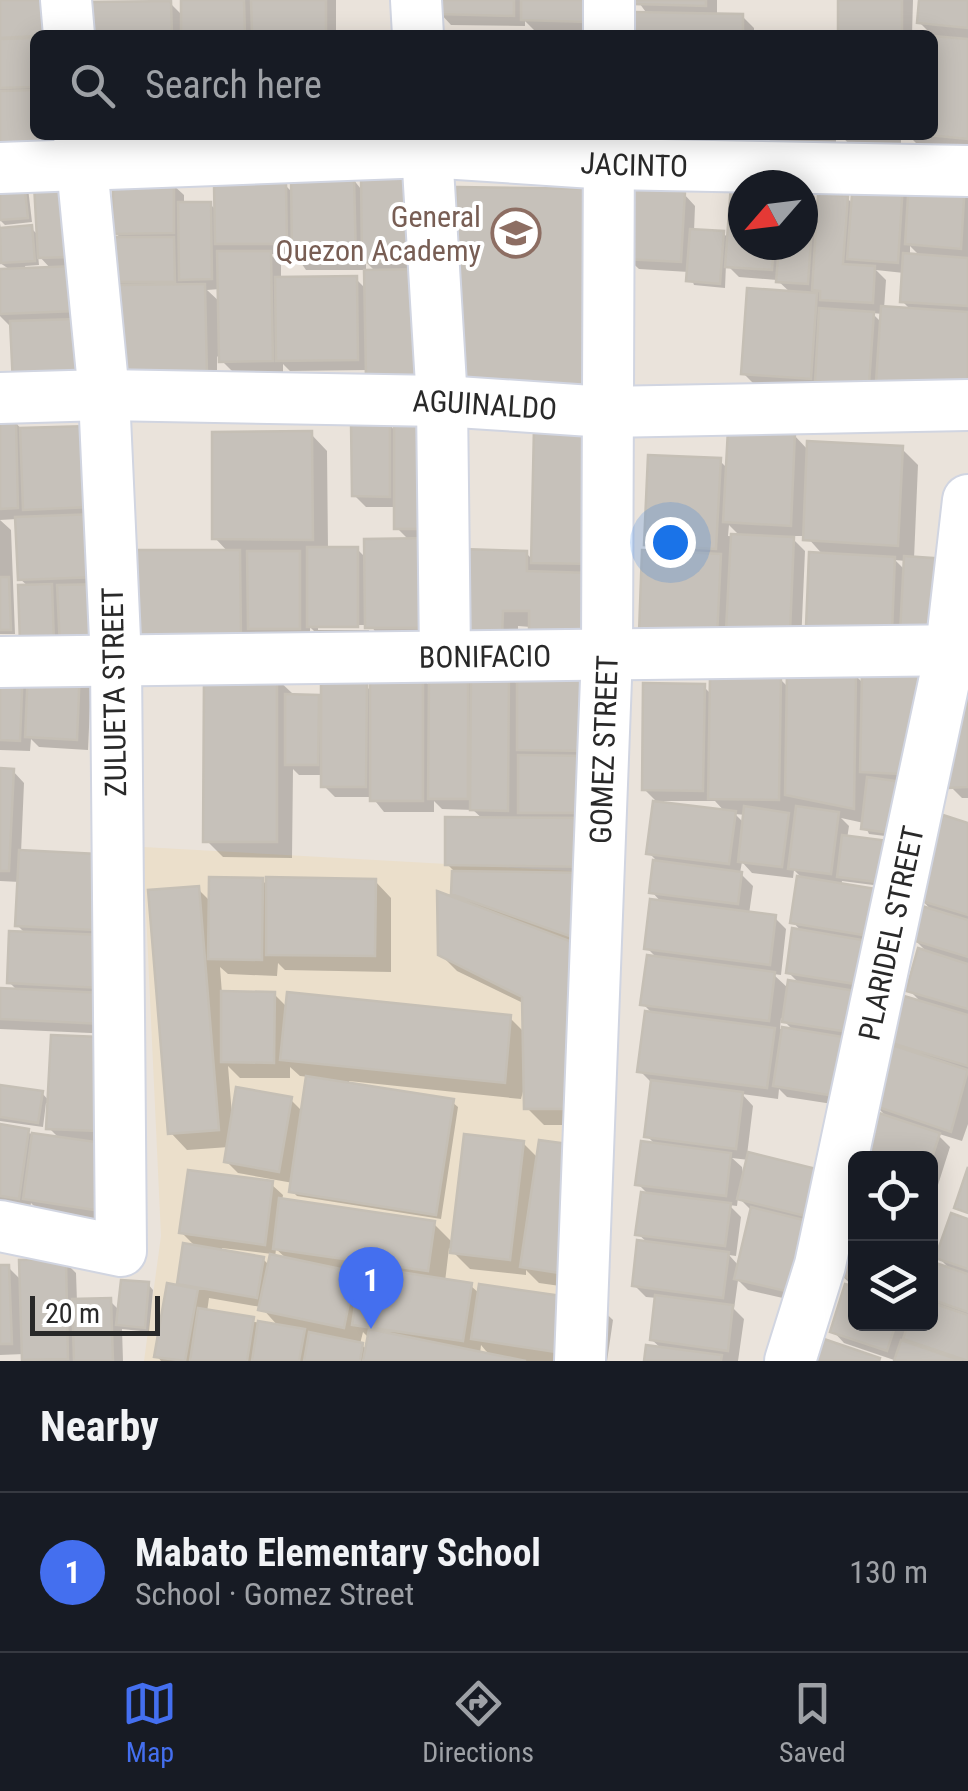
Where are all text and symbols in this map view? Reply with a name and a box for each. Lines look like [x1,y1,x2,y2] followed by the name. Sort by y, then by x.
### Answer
[30,30,938,140] search box
[65,58,120,113] icon: search
[145,63,322,107] text: Search here
[580,145,688,183] street label: JACINTO
[728,170,818,260] north arrow
[275,199,481,268] place label: General Quezon Academy
[490,207,542,259] school or university icon: General Quezon Academy
[412,383,558,426] street label: AGUINALDO
[645,517,696,568] your location
[95,587,133,797] street label: ZULUETA STREET
[419,638,551,674] street label: BONIFACIO
[582,654,624,844] street label: GOMEZ STREET
[851,823,930,1043] street label: PLARIDEL STREET
[848,1151,938,1331] map controls
[848,1151,938,1241] button: locate
[848,1241,938,1331] button: layers
[338,1246,404,1329] pin: 1
[30,1291,160,1336] scale bar
[45,1297,100,1330] text: 20 m
[40,1402,159,1451] text: Nearby
[135,1531,541,1575] text: Mabato Elementary School
[64,1553,81,1591] text: 1
[849,1553,928,1591] text: 130 m
[135,1575,414,1613] text: School · Gomez Street
[122,1676,177,1769] tab: Map
[422,1676,534,1769] tab: Directions
[779,1676,846,1769] tab: Saved

